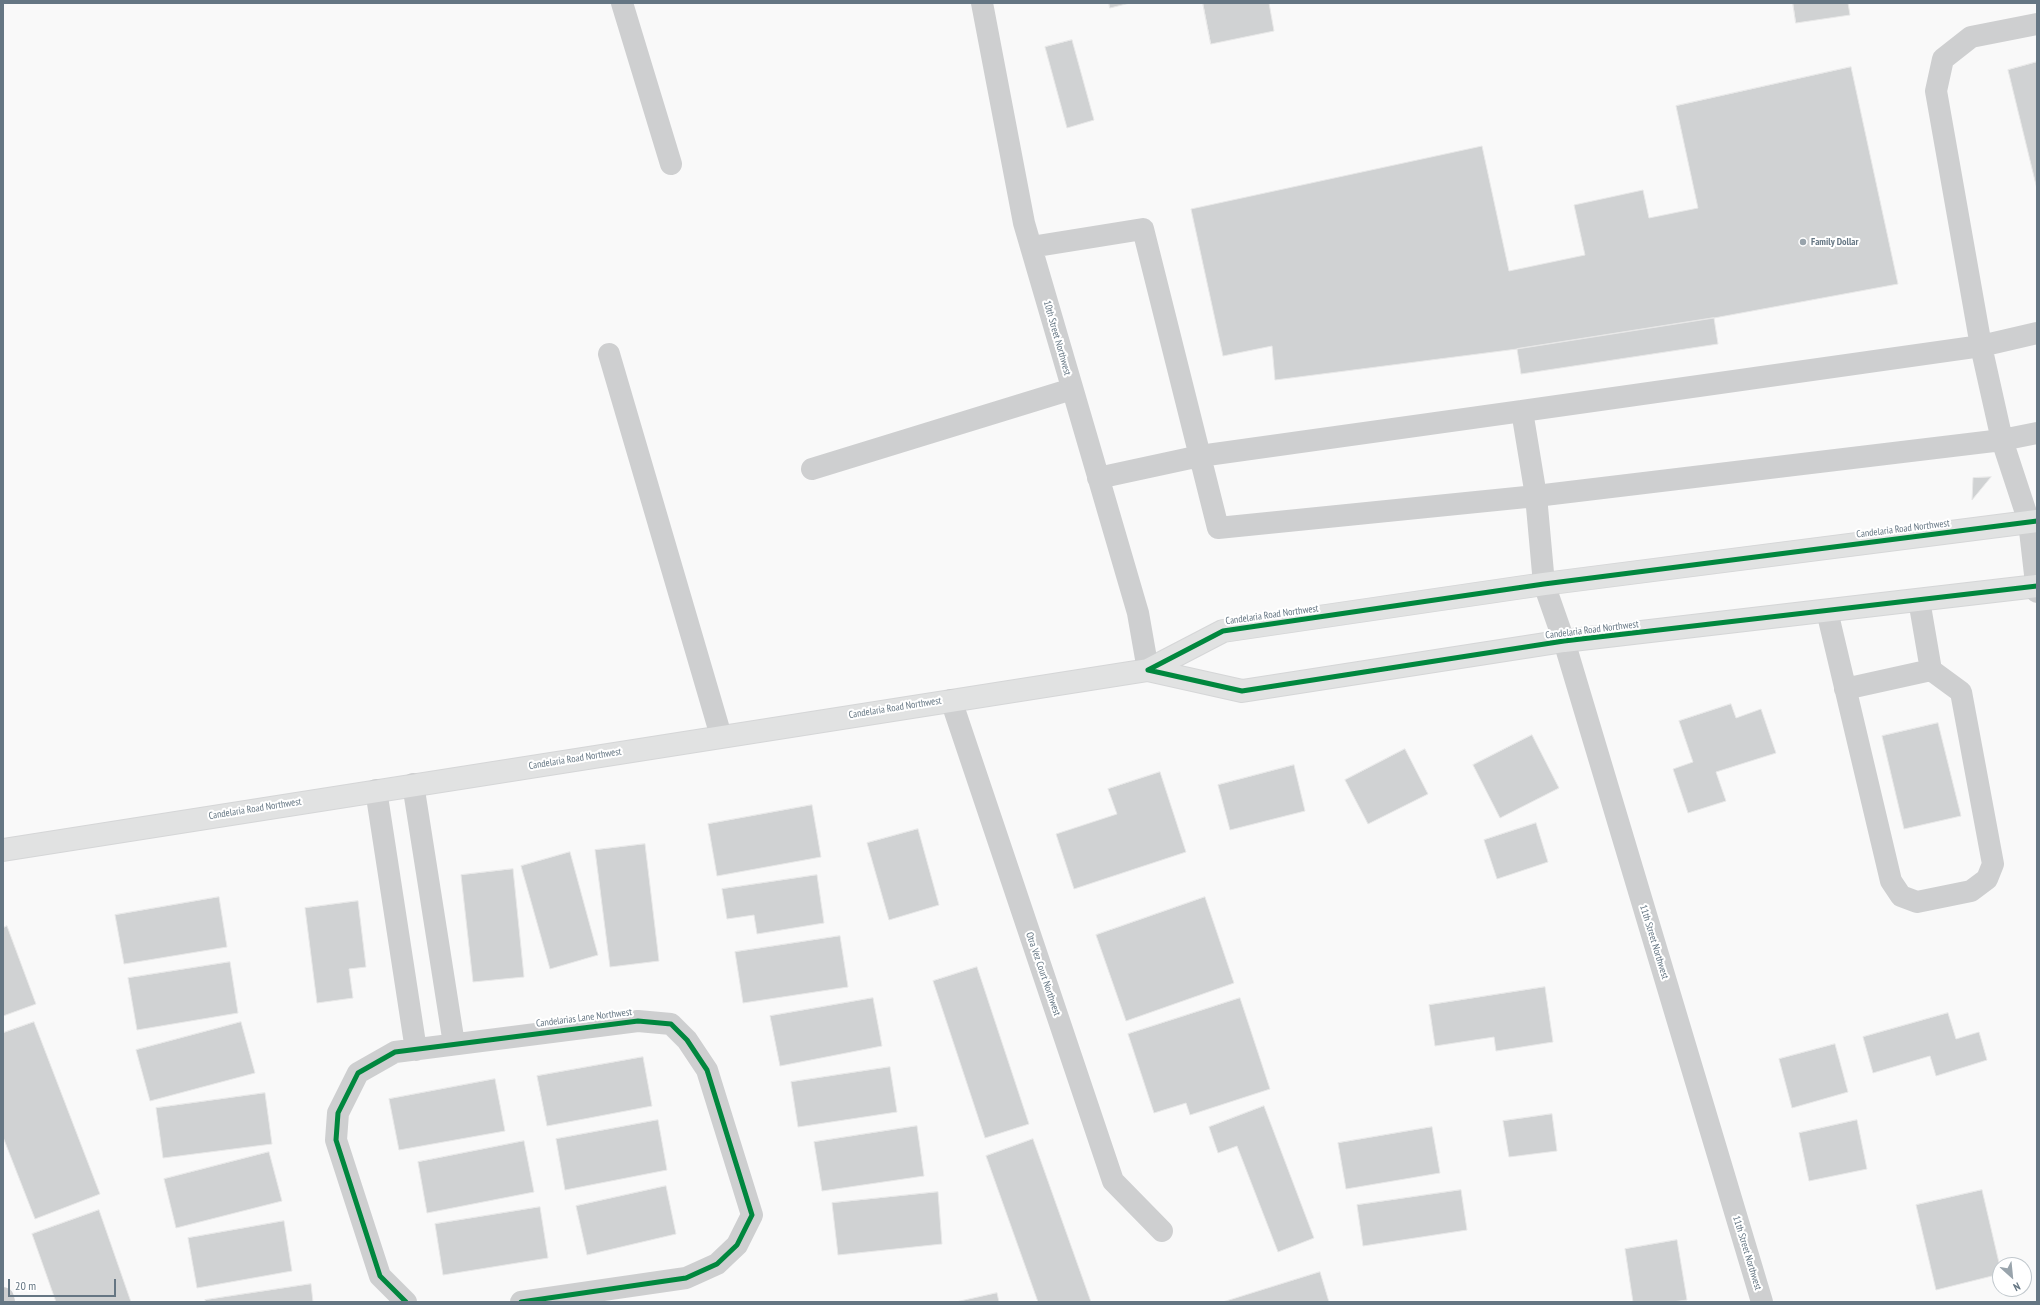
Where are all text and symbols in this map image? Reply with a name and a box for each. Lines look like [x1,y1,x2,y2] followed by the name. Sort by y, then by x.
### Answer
[1811,236,1858,248] place label: Family Dollar
[1798,237,1808,247] marker: Family Dollar
[1041,299,1073,377] street label: 10th Street Northwest
[1856,517,1950,541] street label: Candelaria Road Northwest
[1225,603,1319,627] street label: Candelaria Road Northwest
[1545,618,1639,642] street label: Candelaria Road Northwest
[848,695,942,721] street label: Candelaria Road Northwest
[528,746,622,772] street label: Candelaria Road Northwest
[208,796,302,822] street label: Candelaria Road Northwest
[1637,903,1671,981] street label: 11th Street Northwest
[1023,931,1063,1017] street label: Otra Vez Court Northwest
[535,1006,633,1030] street label: Candelarias Lane Northwest
[1730,1214,1764,1292] street label: 11th Street Northwest
[1992,1257,2032,1297] north arrow
[10,1271,118,1297] scale bar
[15,1278,36,1293] text: 20 m
[2011,1279,2023,1294] text: N

